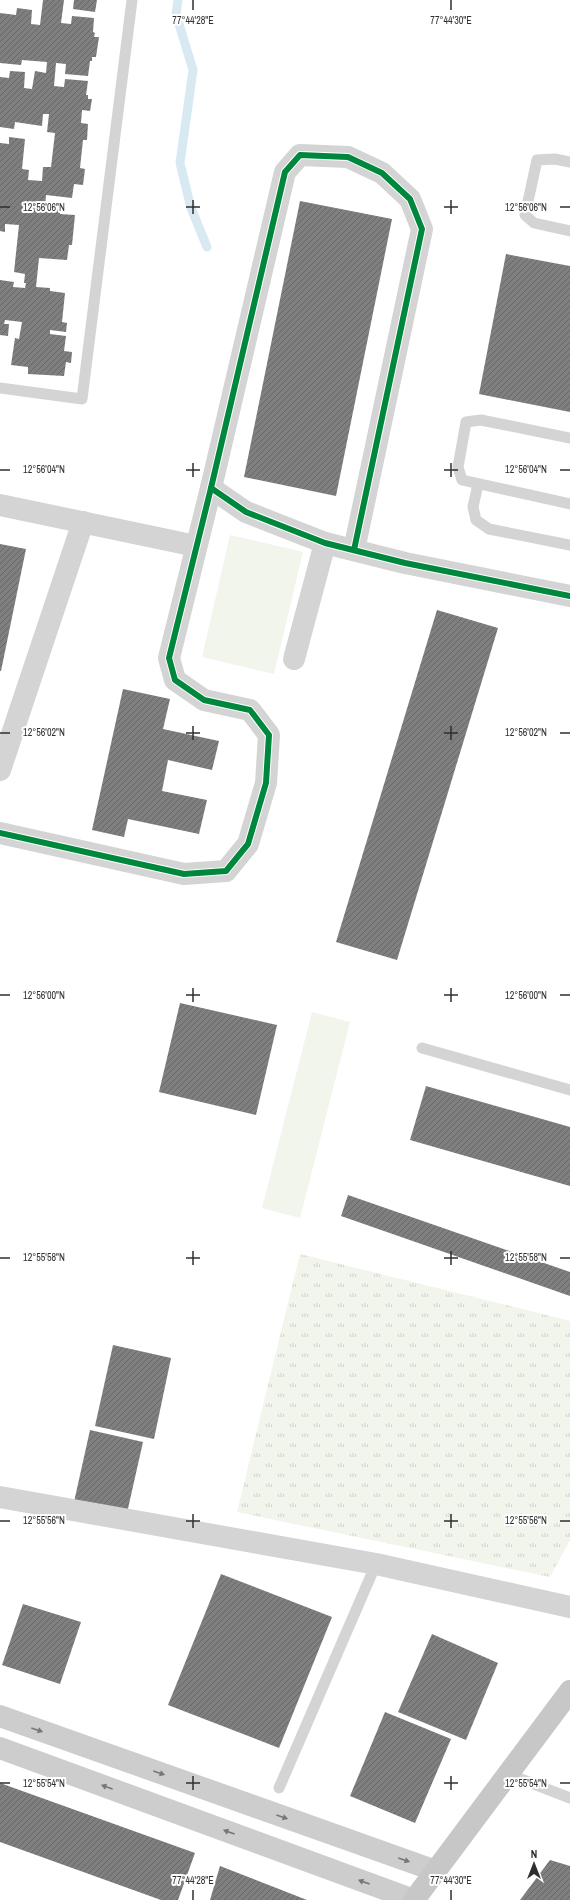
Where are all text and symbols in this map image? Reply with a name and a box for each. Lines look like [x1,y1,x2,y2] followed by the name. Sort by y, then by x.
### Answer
[172,14,214,27] text: 77°44'28"E
[430,14,472,27] text: 77°44'30"E
[23,201,65,214] text: 12°56'06"N
[505,201,547,214] text: 12°56'06"N
[23,463,65,476] text: 12°56'04"N
[505,463,547,476] text: 12°56'04"N
[23,726,65,739] text: 12°56'02"N
[505,726,547,739] text: 12°56'02"N
[23,989,65,1002] text: 12°56'00"N
[505,989,547,1002] text: 12°56'00"N
[23,1251,65,1264] text: 12°55'58"N
[505,1251,547,1264] text: 12°55'58"N
[23,1514,65,1527] text: 12°55'56"N
[505,1514,547,1527] text: 12°55'56"N
[31,1727,43,1733] one-way arrow
[153,1771,165,1777] one-way arrow
[23,1777,65,1790] text: 12°55'54"N
[505,1777,547,1790] text: 12°55'54"N
[100,1784,112,1790] one-way arrow
[276,1814,288,1820] one-way arrow
[222,1829,234,1835] one-way arrow
[514,1844,554,1884] north arrow
[531,1847,537,1861] text: N
[399,1857,411,1863] one-way arrow
[172,1874,214,1887] text: 77°44'28"E
[430,1874,472,1887] text: 77°44'30"E
[357,1878,369,1884] one-way arrow

